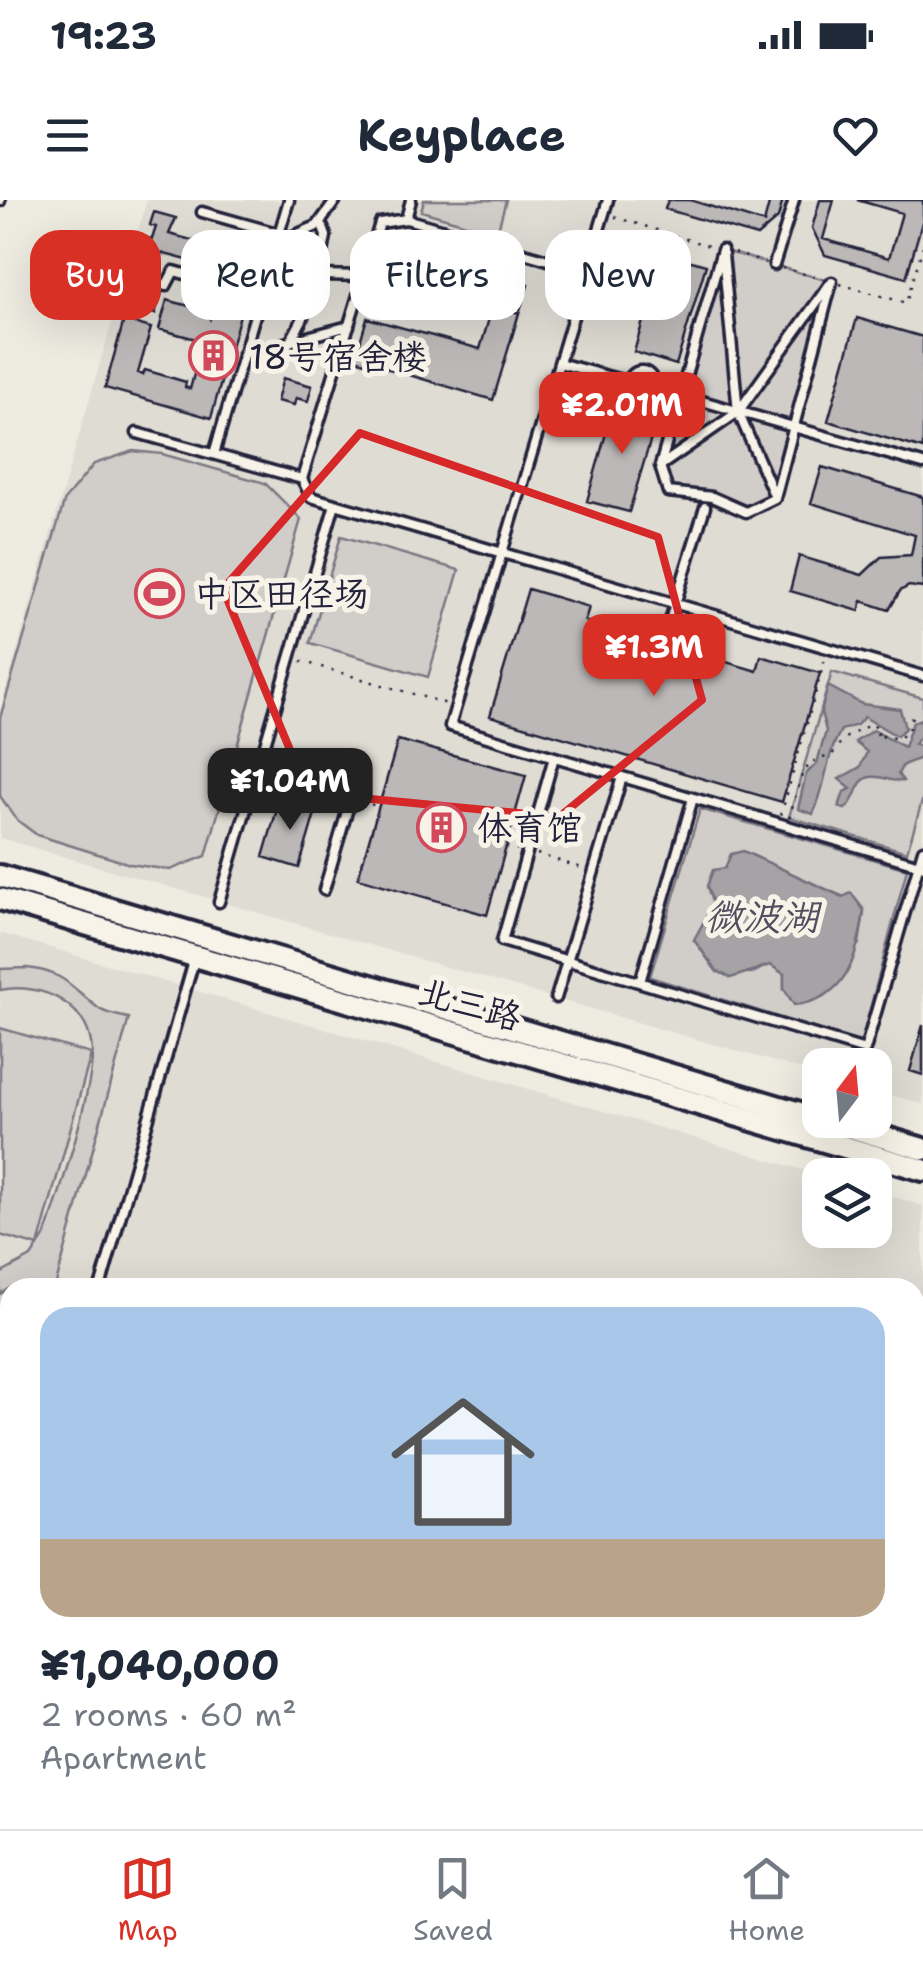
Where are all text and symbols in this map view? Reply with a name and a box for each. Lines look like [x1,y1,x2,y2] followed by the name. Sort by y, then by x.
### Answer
[50,10,157,61] text: 19:23
[357,105,566,165] text: Keyplace
[40,108,95,163] icon: menu
[828,108,883,163] icon: heart
[30,230,161,320] chip: Buy
[181,230,330,320] chip: Rent
[350,230,525,320] chip: Filters
[545,230,691,320] chip: New
[188,330,240,382] building icon: 18号宿舍楼
[249,333,428,380] place label: 18号宿舍楼
[541,372,703,457] pin: ¥2.01M
[561,383,683,426] text: ¥2.01M
[133,567,185,619] sports icon: 中区田径场
[194,570,369,617] place label: 中区田径场
[584,614,724,699] pin: ¥1.3M
[605,625,703,668] text: ¥1.3M
[209,748,371,833] pin: ¥1.04M
[230,759,350,802] text: ¥1.04M
[416,801,468,853] building icon: 体育馆
[477,804,582,851] place label: 体育馆
[705,891,823,942] water label: 微波湖
[413,967,527,1041] street label: 北三路
[802,1048,892,1138] north arrow
[802,1048,892,1248] map controls
[802,1158,892,1248] button: layers
[373,1372,553,1552] icon: home
[40,1637,280,1693] text: ¥1,040,000
[40,1693,297,1736] text: 2 rooms · 60 m²
[40,1736,207,1779] text: Apartment
[118,1851,178,1949] tab: Map
[413,1851,493,1949] tab: Saved
[728,1851,805,1949] tab: Home

